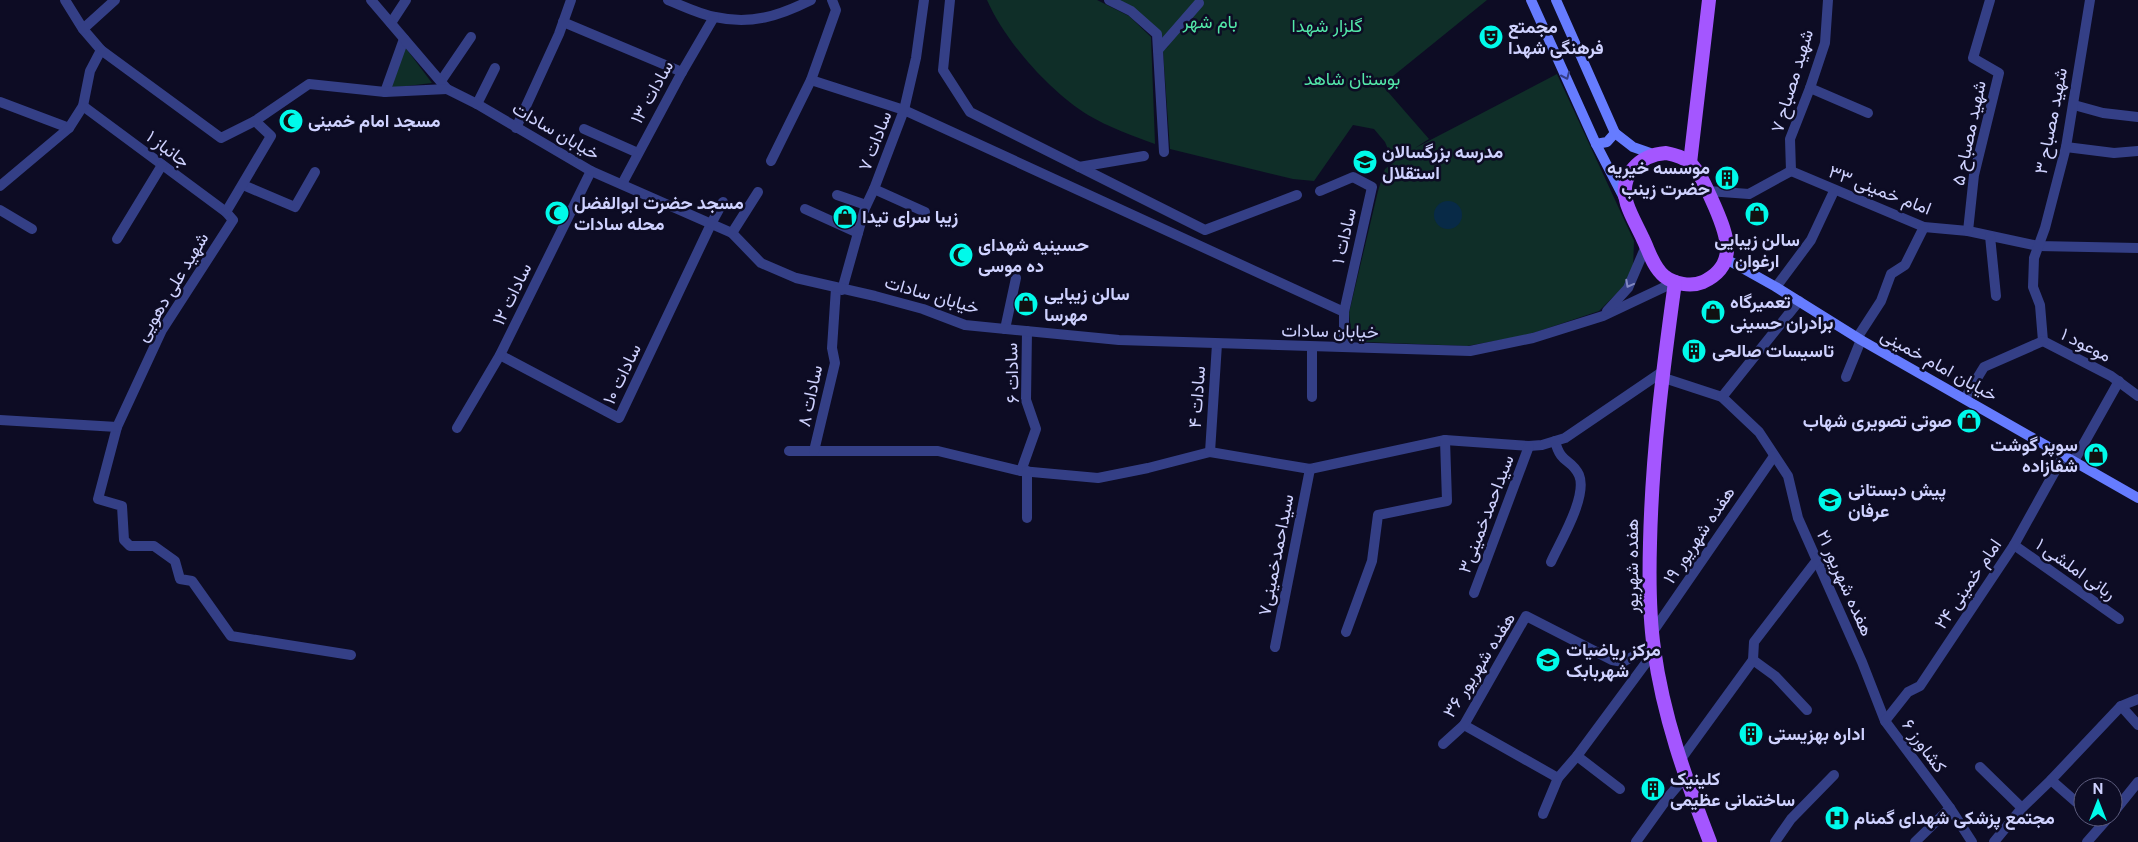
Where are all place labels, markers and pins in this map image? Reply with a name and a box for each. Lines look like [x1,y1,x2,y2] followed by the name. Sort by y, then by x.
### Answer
[1508,16,1604,59] place label: مجمتع فرهنگی شهدا
[1478,24,1504,50] theatre icon: مجمتع فرهنگی شهدا
[278,108,304,134] mosque icon: مسجد امام خمینی
[308,110,441,133] place label: مسجد امام خمینی
[1382,141,1504,184] place label: مدرسه بزرگسالان استقلال
[1352,149,1378,175] school or university icon: مدرسه بزرگسالان استقلال
[1607,157,1710,200] place label: موسسه خیریه حضرت زینب
[1714,165,1740,191] building icon: موسسه خیریه حضرت زینب
[574,192,744,234] place label: مسجد حضرت ابوالفضل محله سادات
[544,200,570,226] mosque icon: مسجد حضرت ابوالفضل محله سادات
[1744,201,1770,227] shop icon: سالن زیبایی ارغوان
[832,204,858,230] shop icon: زیبا سرای تیدا
[862,206,958,228] place label: زیبا سرای تیدا
[1714,229,1800,272] place label: سالن زیبایی ارغوان
[978,234,1089,277] place label: حسینیه شهدای ده موسی
[948,242,974,268] mosque icon: حسینیه شهدای ده موسی
[1044,283,1130,326] place label: سالن زیبایی مهرسا
[1013,291,1039,317] shop icon: سالن زیبایی مهرسا
[1730,291,1833,334] place label: تعمیرگاه برادران حسینی
[1700,299,1726,325] shop icon: تعمیرگاه برادران حسینی
[1681,338,1707,364] building icon: تاسیسات صالحی
[1712,340,1834,362] place label: تاسیسات صالحی
[1956,408,1982,434] shop icon: صوتی تصویری شهاب
[1803,410,1952,432] place label: صوتی تصویری شهاب
[1990,434,2078,477] place label: سوپر گوشت شفازاده
[2083,442,2109,468] shop icon: سوپر گوشت شفازاده
[1848,479,1946,522] place label: پیش دبستانی عرفان
[1817,487,1843,513] school or university icon: پیش دبستانی عرفان
[1566,639,1661,682] place label: مرکز ریاضیات شهربابک
[1535,647,1561,673] school or university icon: مرکز ریاضیات شهربابک
[1738,721,1764,747] building icon: اداره بهزیستی
[1768,723,1865,745] place label: اداره بهزیستی
[1670,768,1795,811] place label: کلینیک ساختمانی عظیمی
[1640,776,1666,802] building icon: کلینیک ساختمانی عظیمی
[1824,805,1850,831] hospital icon: مجتمع پزشکی شهدای گمنام
[1854,807,2055,830] place label: مجتمع پزشکی شهدای گمنام

